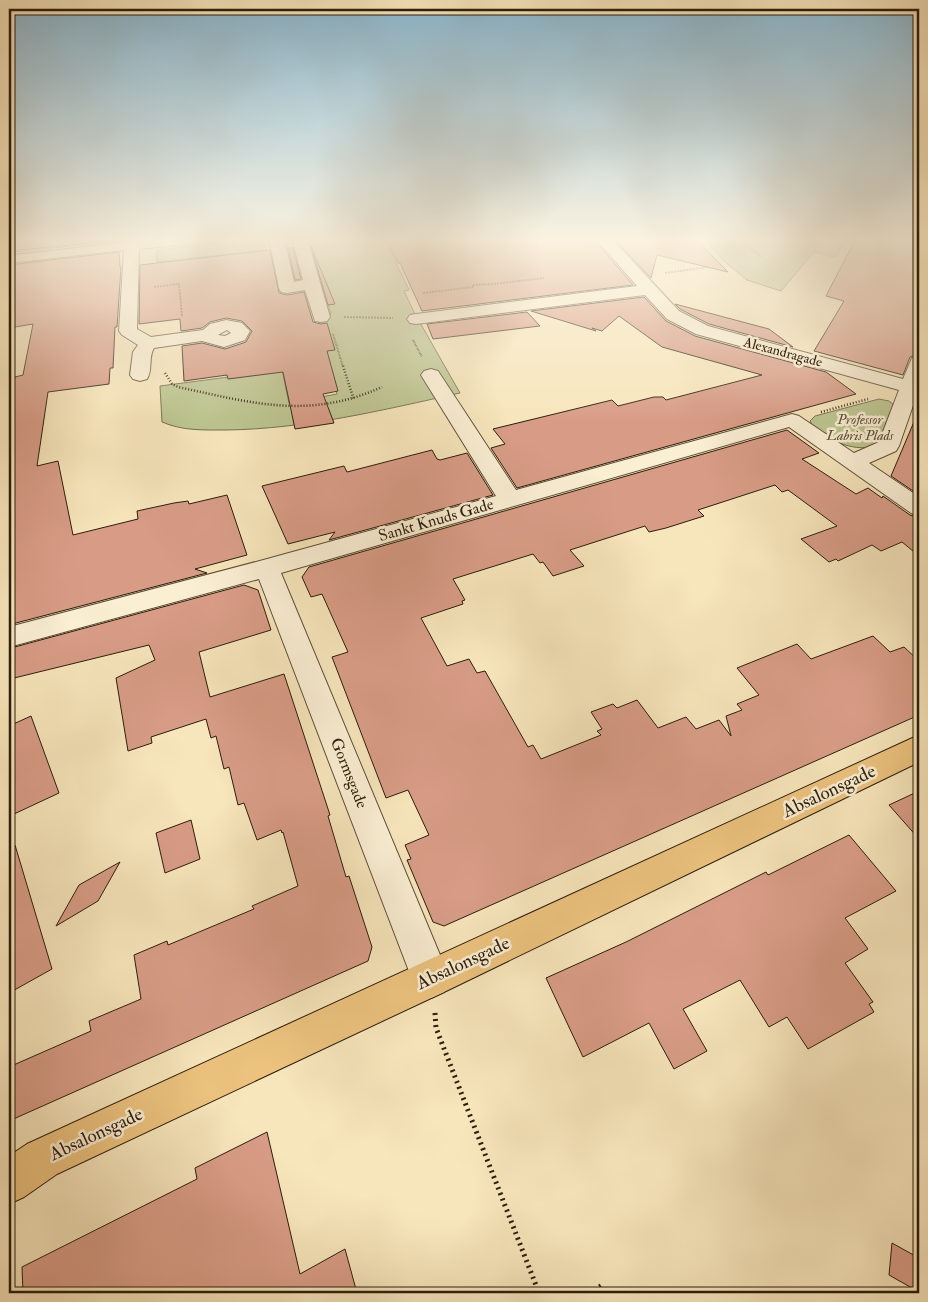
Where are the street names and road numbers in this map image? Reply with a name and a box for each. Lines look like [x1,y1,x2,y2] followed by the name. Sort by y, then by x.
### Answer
[741,333,824,371] street label: Alexandragade
[376,494,496,546] street label: Sankt Knuds Gade
[326,735,372,811] street label: Gormsgade
[778,759,880,824] street label: Absalonsgade
[412,931,514,996] street label: Absalonsgade
[45,1102,147,1167] street label: Absalonsgade

